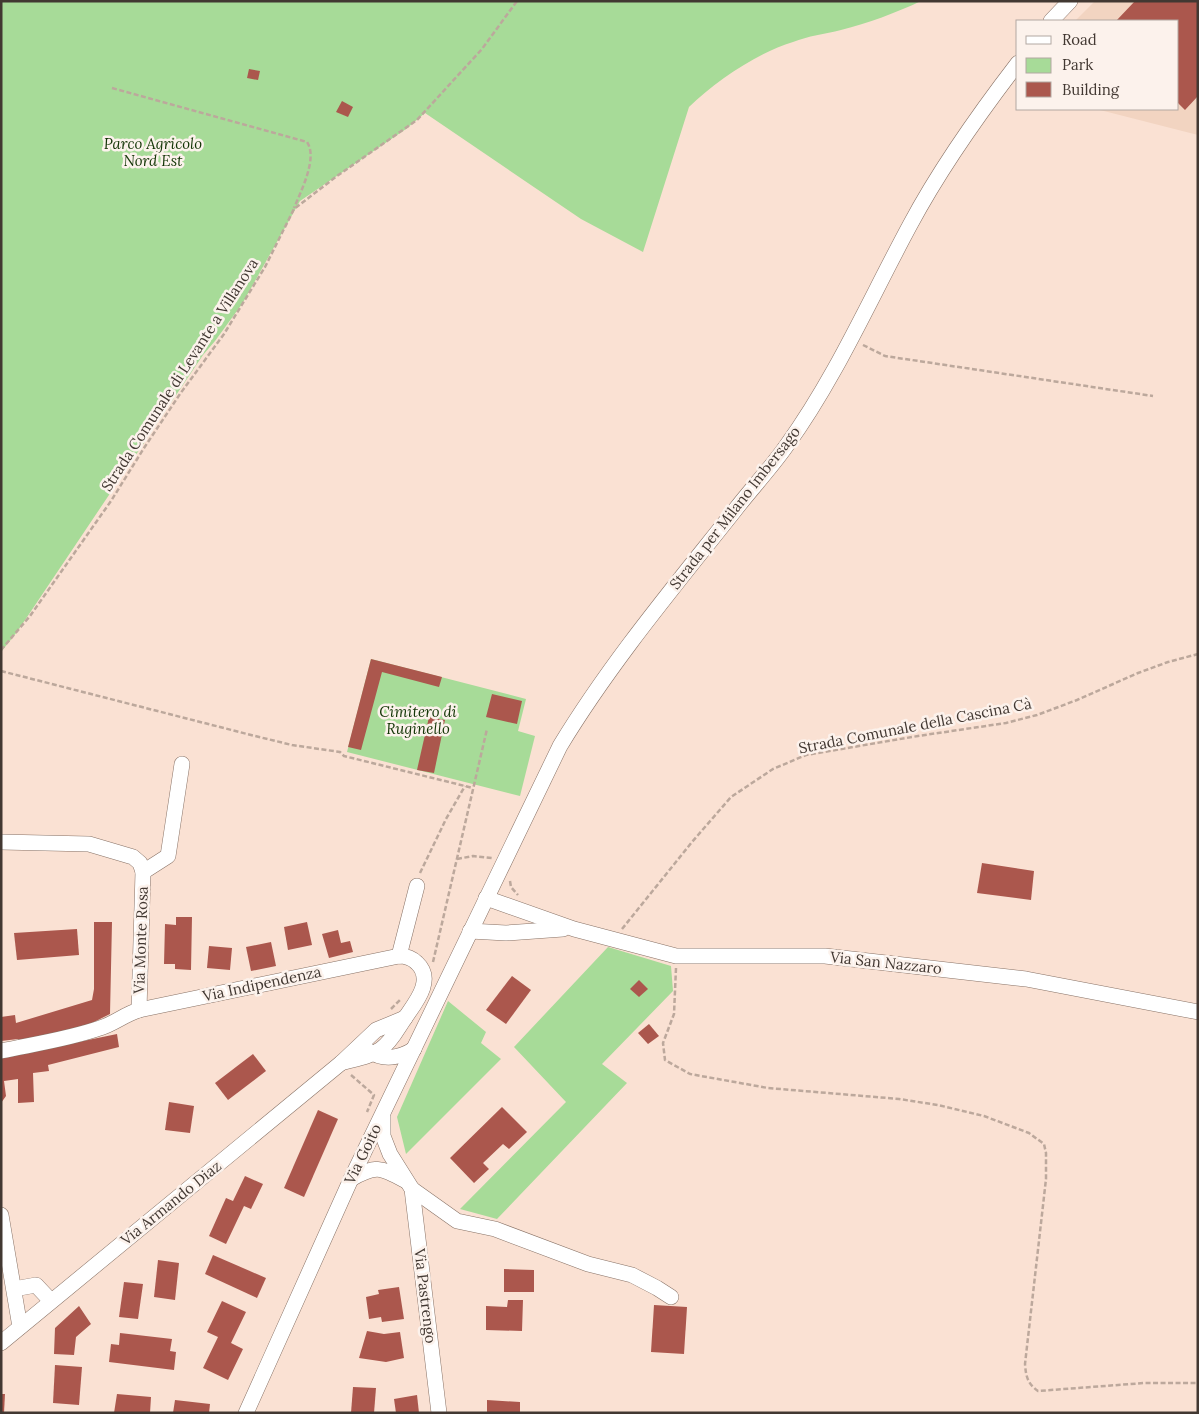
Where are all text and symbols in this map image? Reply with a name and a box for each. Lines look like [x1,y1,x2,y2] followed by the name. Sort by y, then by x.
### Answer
[1016,20,1179,110] legend
[1062,30,1097,49] text: Road
[1062,55,1093,74] text: Park
[1062,80,1120,99] text: Building
[104,134,202,170] park label: Parco Agricolo Nord Est
[97,254,262,495] street label: Strada Comunale di Levante a Villanova
[665,422,804,593] street label: Strada per Milano Imbersago
[797,694,1033,757] street label: Strada Comunale della Cascina Cà
[379,702,457,738] park label: Cimitero di Ruginello
[129,886,152,995] street label: Via Monte Rosa
[828,947,943,978] street label: Via San Nazzaro
[200,962,323,1006] street label: Via Indipendenza
[339,1120,385,1188] street label: Via Goito
[116,1156,225,1250] street label: Via Armando Diaz
[410,1246,441,1345] street label: Via Pastrengo

